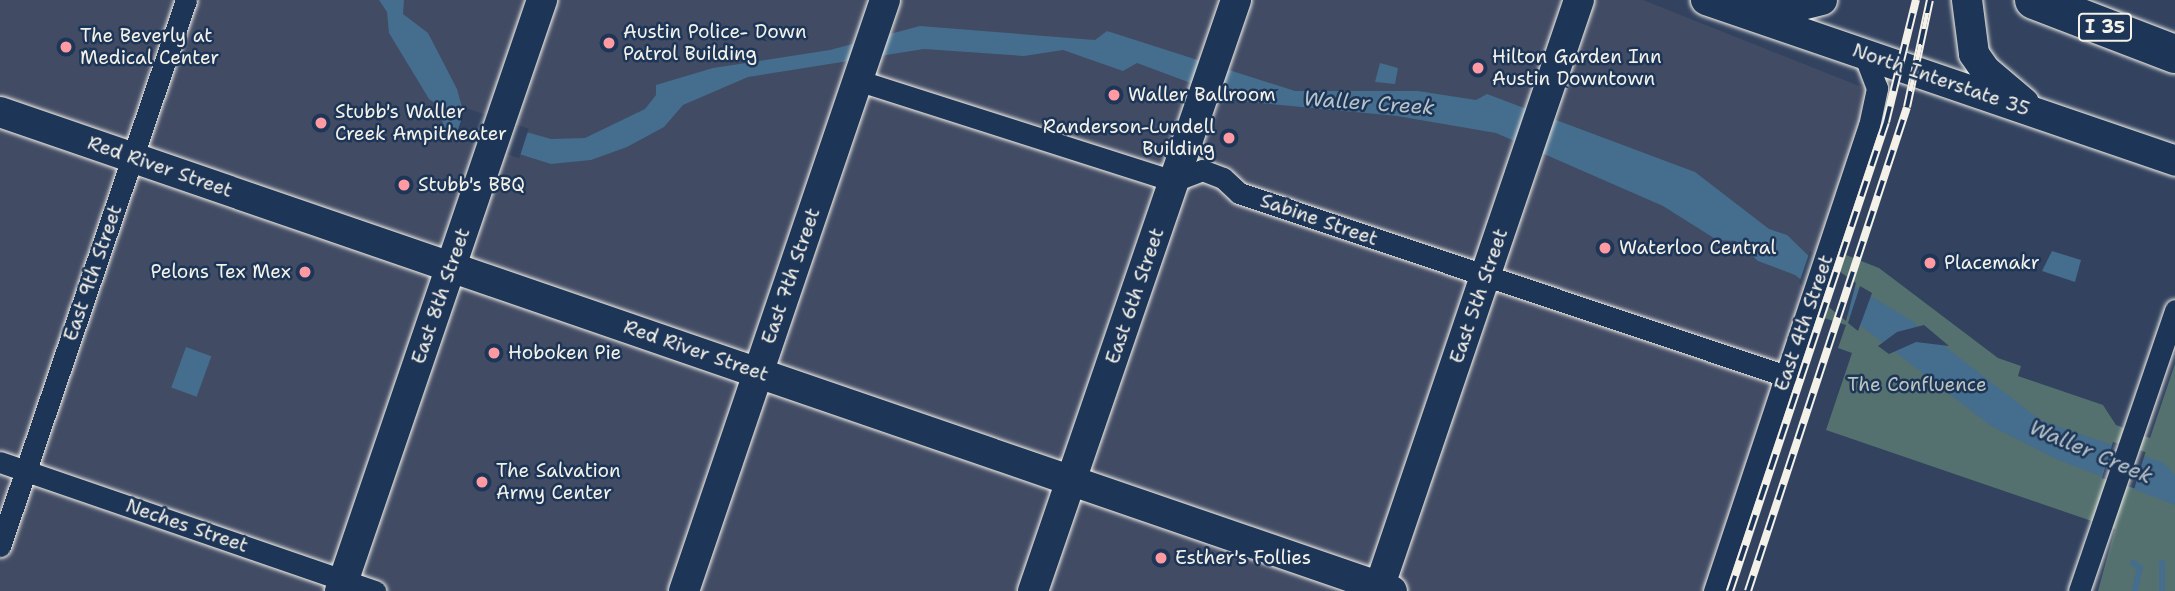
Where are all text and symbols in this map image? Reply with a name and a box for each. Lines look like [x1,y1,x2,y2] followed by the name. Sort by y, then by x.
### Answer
[2077,12,2133,42] road number: I 35
[623,21,807,65] place label: Austin Police- Down Patrol Building
[80,25,219,69] place label: The Beverly at Medical Center
[601,35,617,51] marker: Austin Police- Down Patrol Building
[58,39,74,55] marker: The Beverly at Medical Center
[1849,39,2033,121] street label: North Interstate 35
[1492,46,1662,90] place label: Hilton Garden Inn Austin Downtown
[1470,60,1486,76] marker: Hilton Garden Inn Austin Downtown
[1128,84,1276,106] place label: Waller Ballroom
[1303,86,1435,120] water label: Waller Creek
[1106,87,1122,103] marker: Waller Ballroom
[335,101,507,145] place label: Stubb's Waller Creek Ampitheater
[313,115,329,131] marker: Stubb's Waller Creek Ampitheater
[1043,116,1215,160] place label: Randerson-Lundell Building
[1221,130,1237,146] marker: Randerson-Lundell Building
[85,132,235,202] street label: Red River Street
[418,174,525,196] place label: Stubb's BBQ
[396,177,412,193] marker: Stubb's BBQ
[1257,189,1381,251] street label: Sabine Street
[59,202,127,344] street label: East 9th Street
[757,205,825,347] street label: East 7th Street
[407,225,475,367] street label: East 8th Street
[1101,225,1169,367] street label: East 6th Street
[1445,226,1513,366] street label: East 5th Street
[1619,237,1776,259] place label: Waterloo Central
[1597,240,1613,256] marker: Waterloo Central
[1770,252,1838,394] street label: East 4th Street
[1944,252,2040,274] place label: Placemakr
[1922,255,1938,271] marker: Placemakr
[151,261,291,283] place label: Pelons Tex Mex
[297,264,313,280] marker: Pelons Tex Mex
[621,316,771,386] street label: Red River Street
[508,342,621,364] place label: Hoboken Pie
[486,345,502,361] marker: Hoboken Pie
[1847,374,1987,396] park label: The Confluence
[2026,415,2156,489] water label: Waller Creek
[496,460,621,504] place label: The Salvation Army Center
[474,474,490,490] marker: The Salvation Army Center
[123,494,251,558] street label: Neches Street
[1175,547,1311,569] place label: Esther's Follies
[1153,550,1169,566] marker: Esther's Follies

